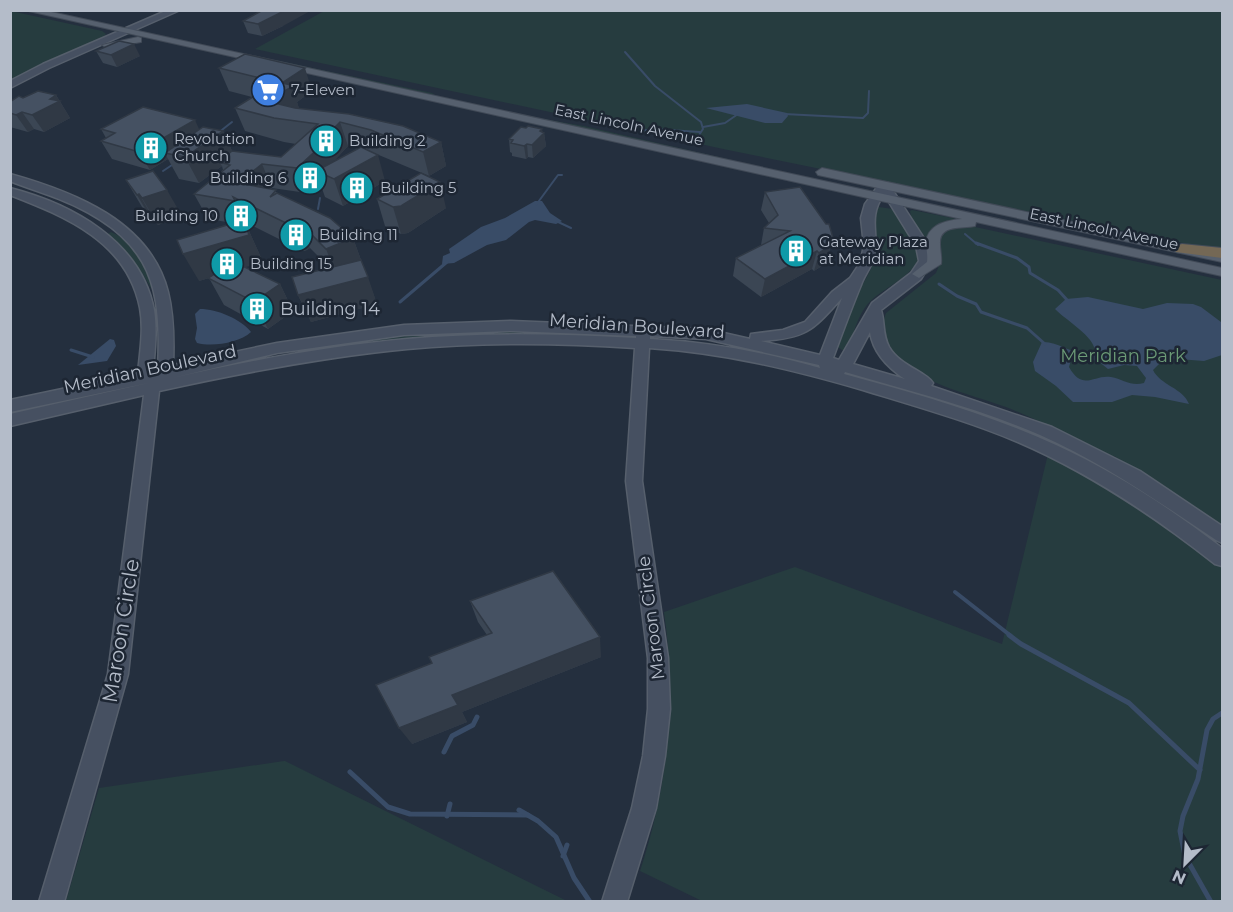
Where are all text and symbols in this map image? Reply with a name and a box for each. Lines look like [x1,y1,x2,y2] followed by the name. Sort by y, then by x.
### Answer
[250,72,286,108] supermarket icon: 7-Eleven
[291,80,355,99] place label: 7-Eleven
[553,99,705,150] street label: East Lincoln Avenue
[308,123,344,159] building icon: Building 2
[174,129,255,165] place label: Revolution Church
[133,130,169,166] building icon: Revolution Church
[349,131,426,150] place label: Building 2
[292,160,328,196] building icon: Building 6
[210,168,287,187] place label: Building 6
[339,170,375,206] building icon: Building 5
[380,178,457,197] place label: Building 5
[223,198,259,234] building icon: Building 10
[1028,203,1180,254] street label: East Lincoln Avenue
[135,206,218,225] place label: Building 10
[278,217,314,253] building icon: Building 11
[319,225,398,244] place label: Building 11
[819,232,928,268] place label: Gateway Plaza at Meridian
[778,233,814,269] building icon: Gateway Plaza at Meridian
[209,246,245,282] building icon: Building 15
[250,254,332,273] place label: Building 15
[239,291,275,327] building icon: Building 14
[280,298,380,320] place label: Building 14
[548,309,726,343] street label: Meridian Boulevard
[62,340,238,398] street label: Meridian Boulevard
[1060,345,1186,367] park label: Meridian Park
[632,555,670,681] street label: Maroon Circle
[97,557,144,705] street label: Maroon Circle
[1155,834,1215,894] north arrow
[1169,866,1189,889] text: N

